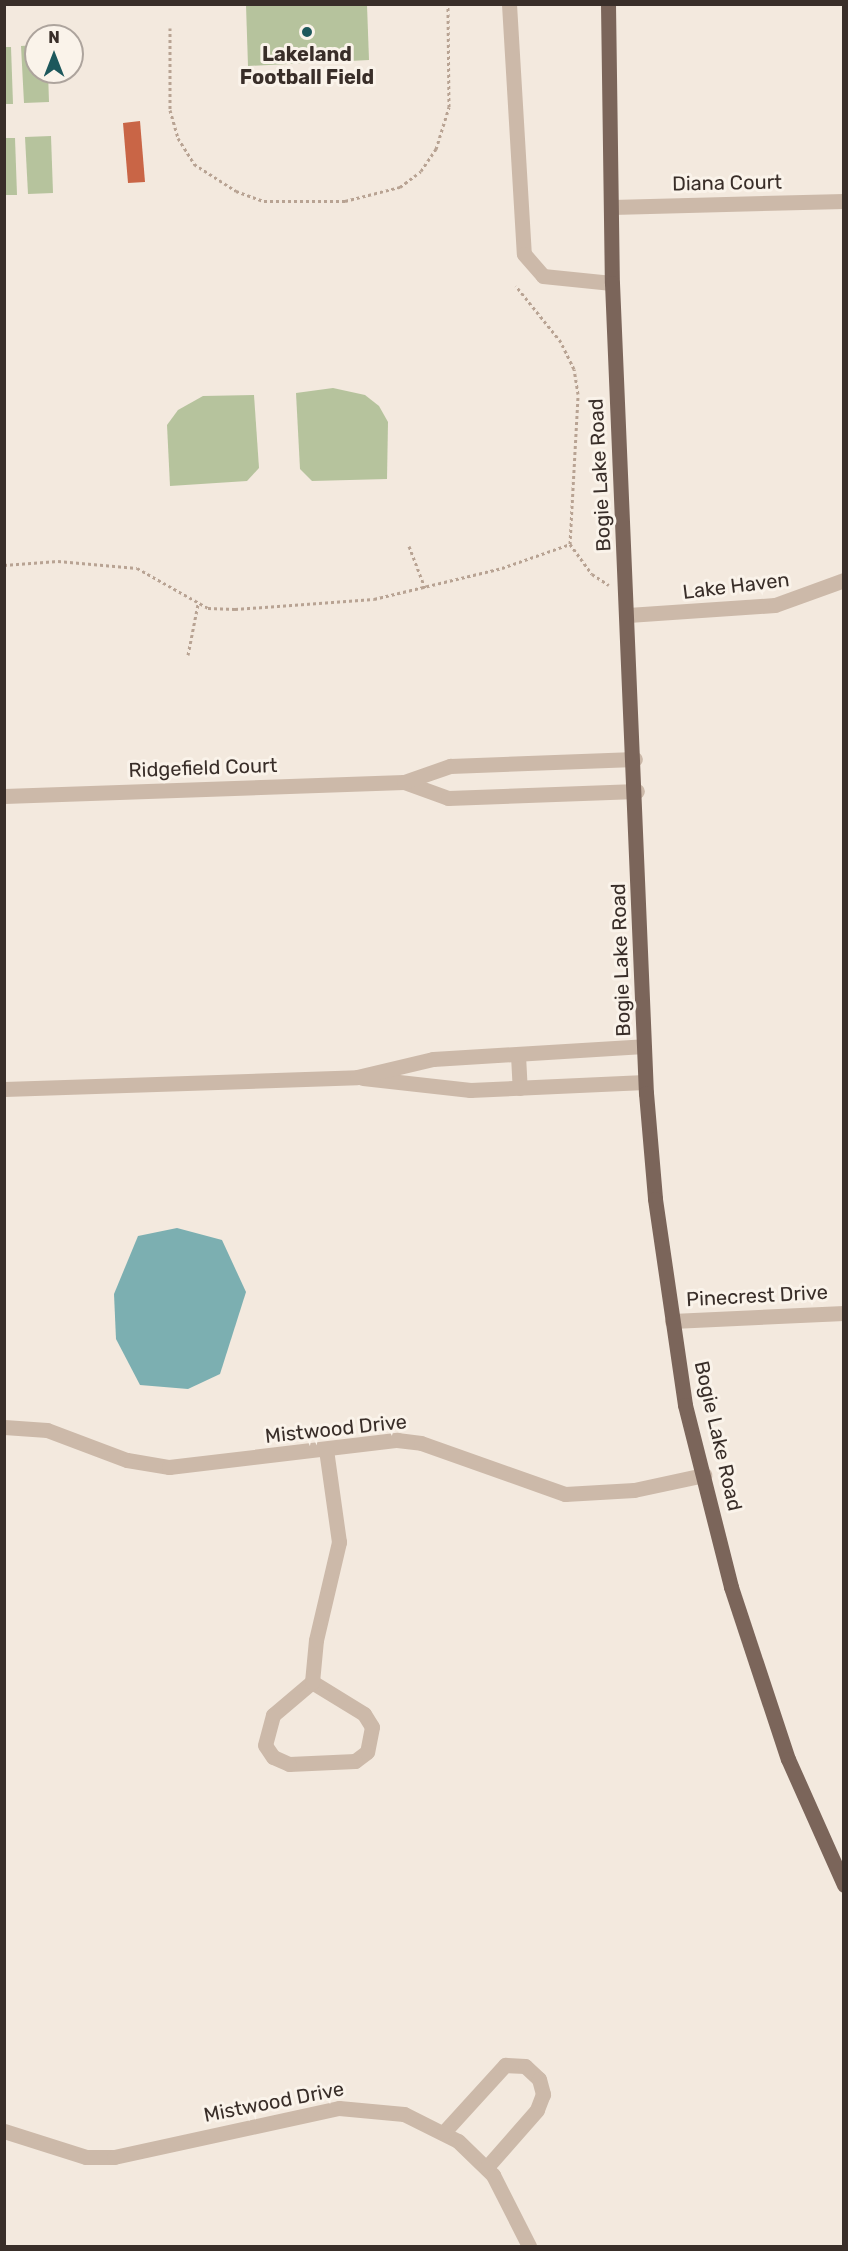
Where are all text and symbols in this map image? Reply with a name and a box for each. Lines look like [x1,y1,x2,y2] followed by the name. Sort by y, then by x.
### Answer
[24,24,84,84] north arrow
[300,25,314,39] marker: Lakeland Football Field
[48,28,60,47] text: N
[240,42,374,89] place label: Lakeland Football Field
[672,170,782,196] street label: Diana Court
[584,398,616,552] street label: Bogie Lake Road
[681,568,791,604] street label: Lake Haven
[128,753,278,783] street label: Ridgefield Court
[606,883,636,1037] street label: Bogie Lake Road
[686,1280,828,1312] street label: Pinecrest Drive
[689,1359,747,1513] street label: Bogie Lake Road
[264,1410,408,1448] street label: Mistwood Drive
[202,2077,346,2127] street label: Mistwood Drive

